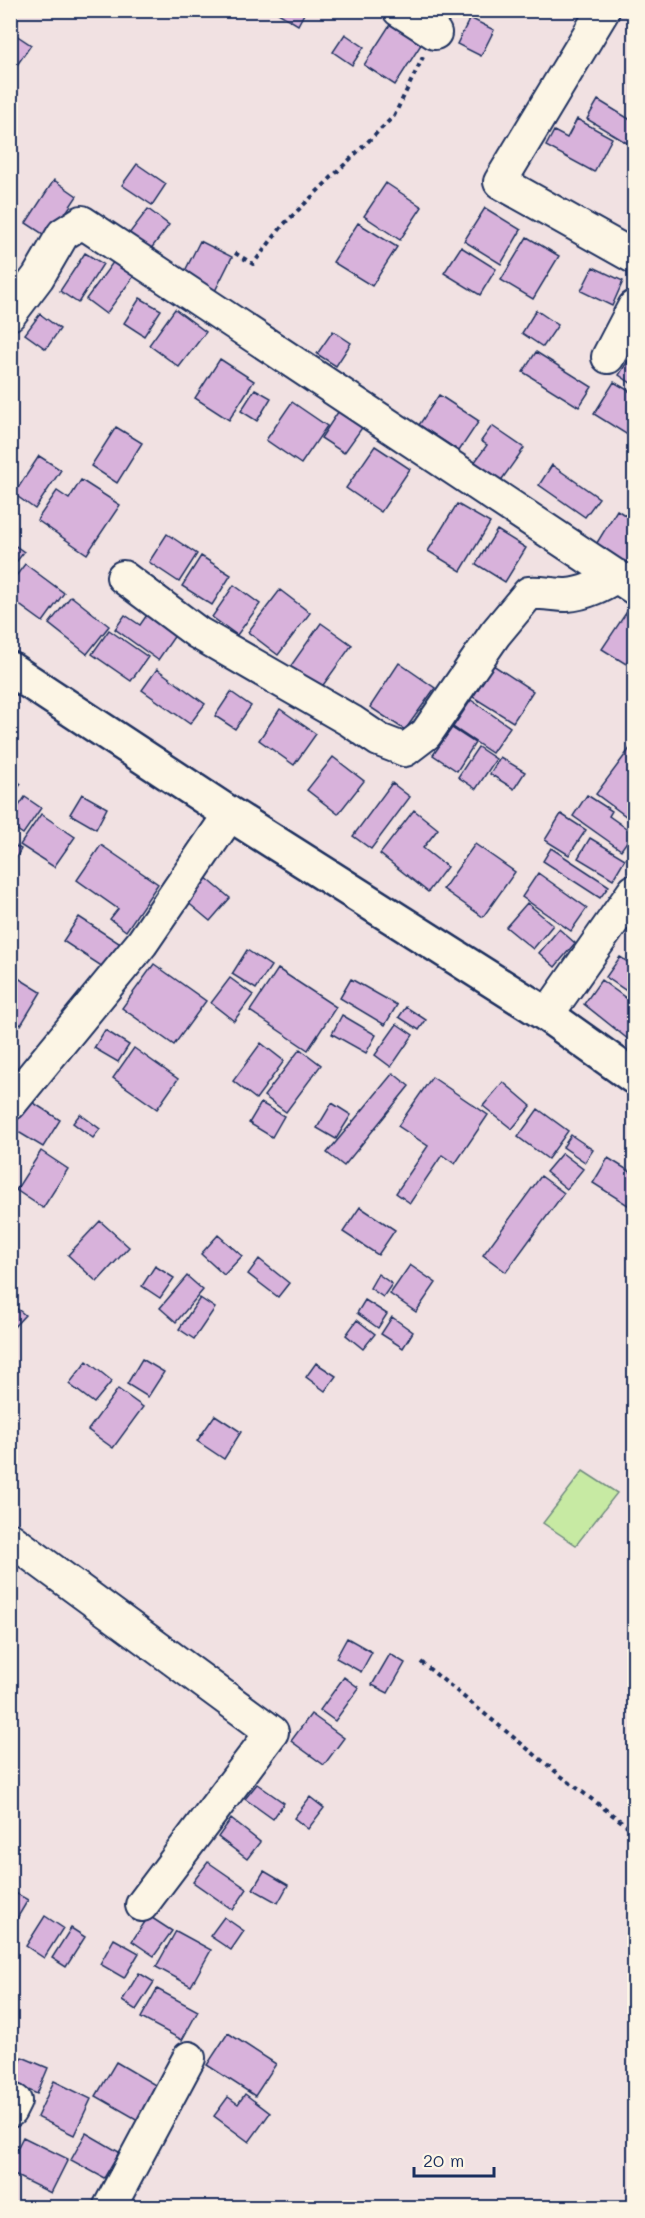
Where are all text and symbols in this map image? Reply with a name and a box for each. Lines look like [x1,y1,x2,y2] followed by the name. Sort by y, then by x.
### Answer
[414,2140,494,2178] scale bar
[423,2148,464,2172] text: 20 m

